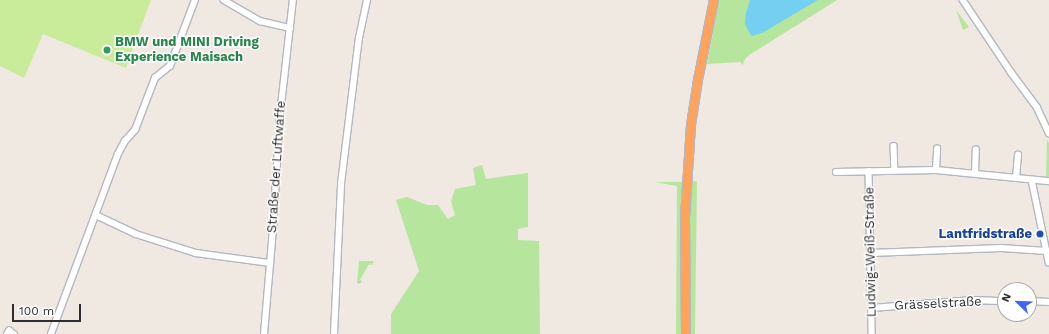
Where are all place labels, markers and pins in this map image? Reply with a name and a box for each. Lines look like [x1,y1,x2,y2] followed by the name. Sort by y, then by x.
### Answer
[115,35,259,66] place label: BMW und MINI Driving Experience Maisach
[102,45,112,55] marker: BMW und MINI Driving Experience Maisach
[939,226,1032,242] place label: Lantfridstraße
[1035,229,1045,239] marker: Lantfridstraße

